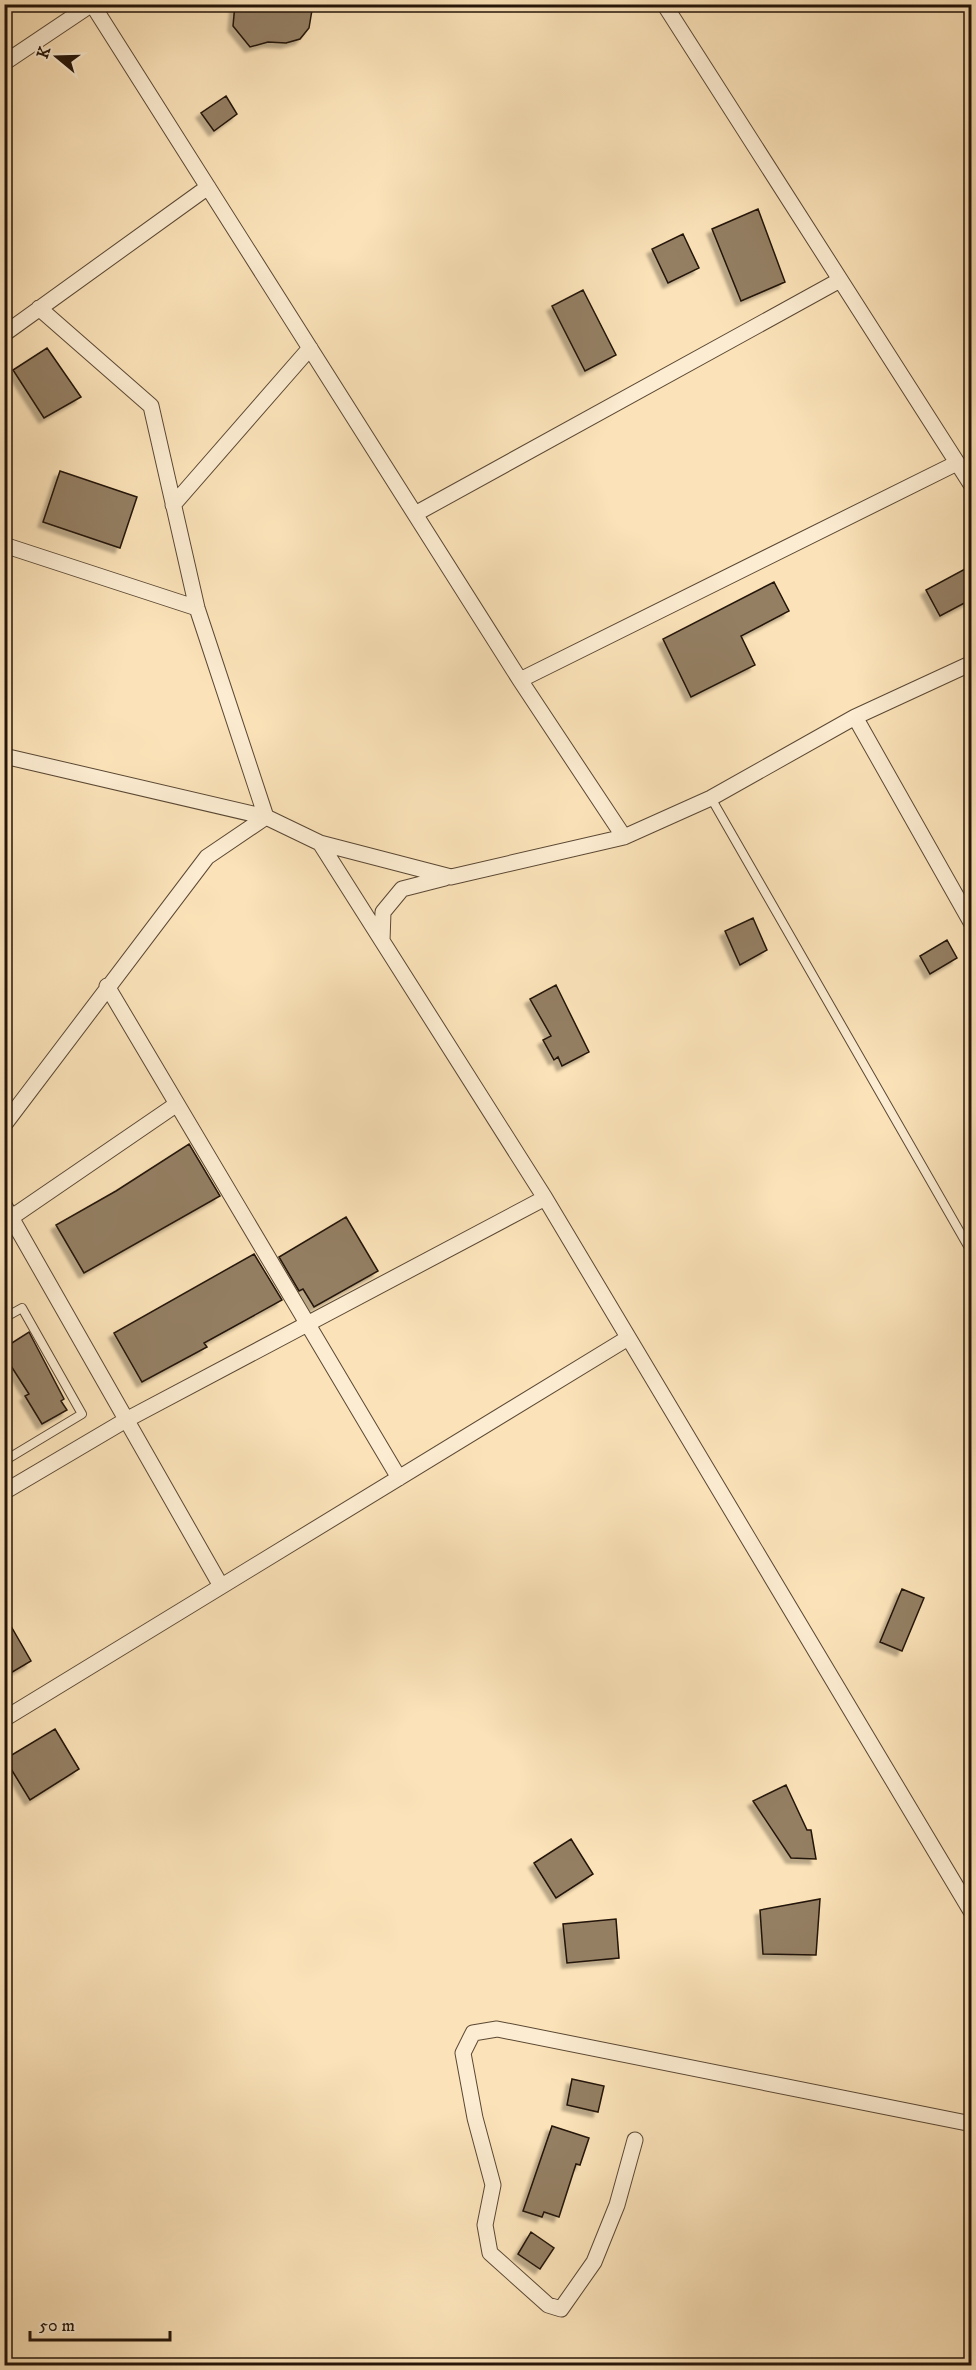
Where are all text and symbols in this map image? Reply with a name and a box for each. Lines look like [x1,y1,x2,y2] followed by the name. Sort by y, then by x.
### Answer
[27,27,87,87] north arrow
[32,43,55,61] text: K
[30,2304,170,2342] scale bar
[39,2315,75,2337] text: 50 m

